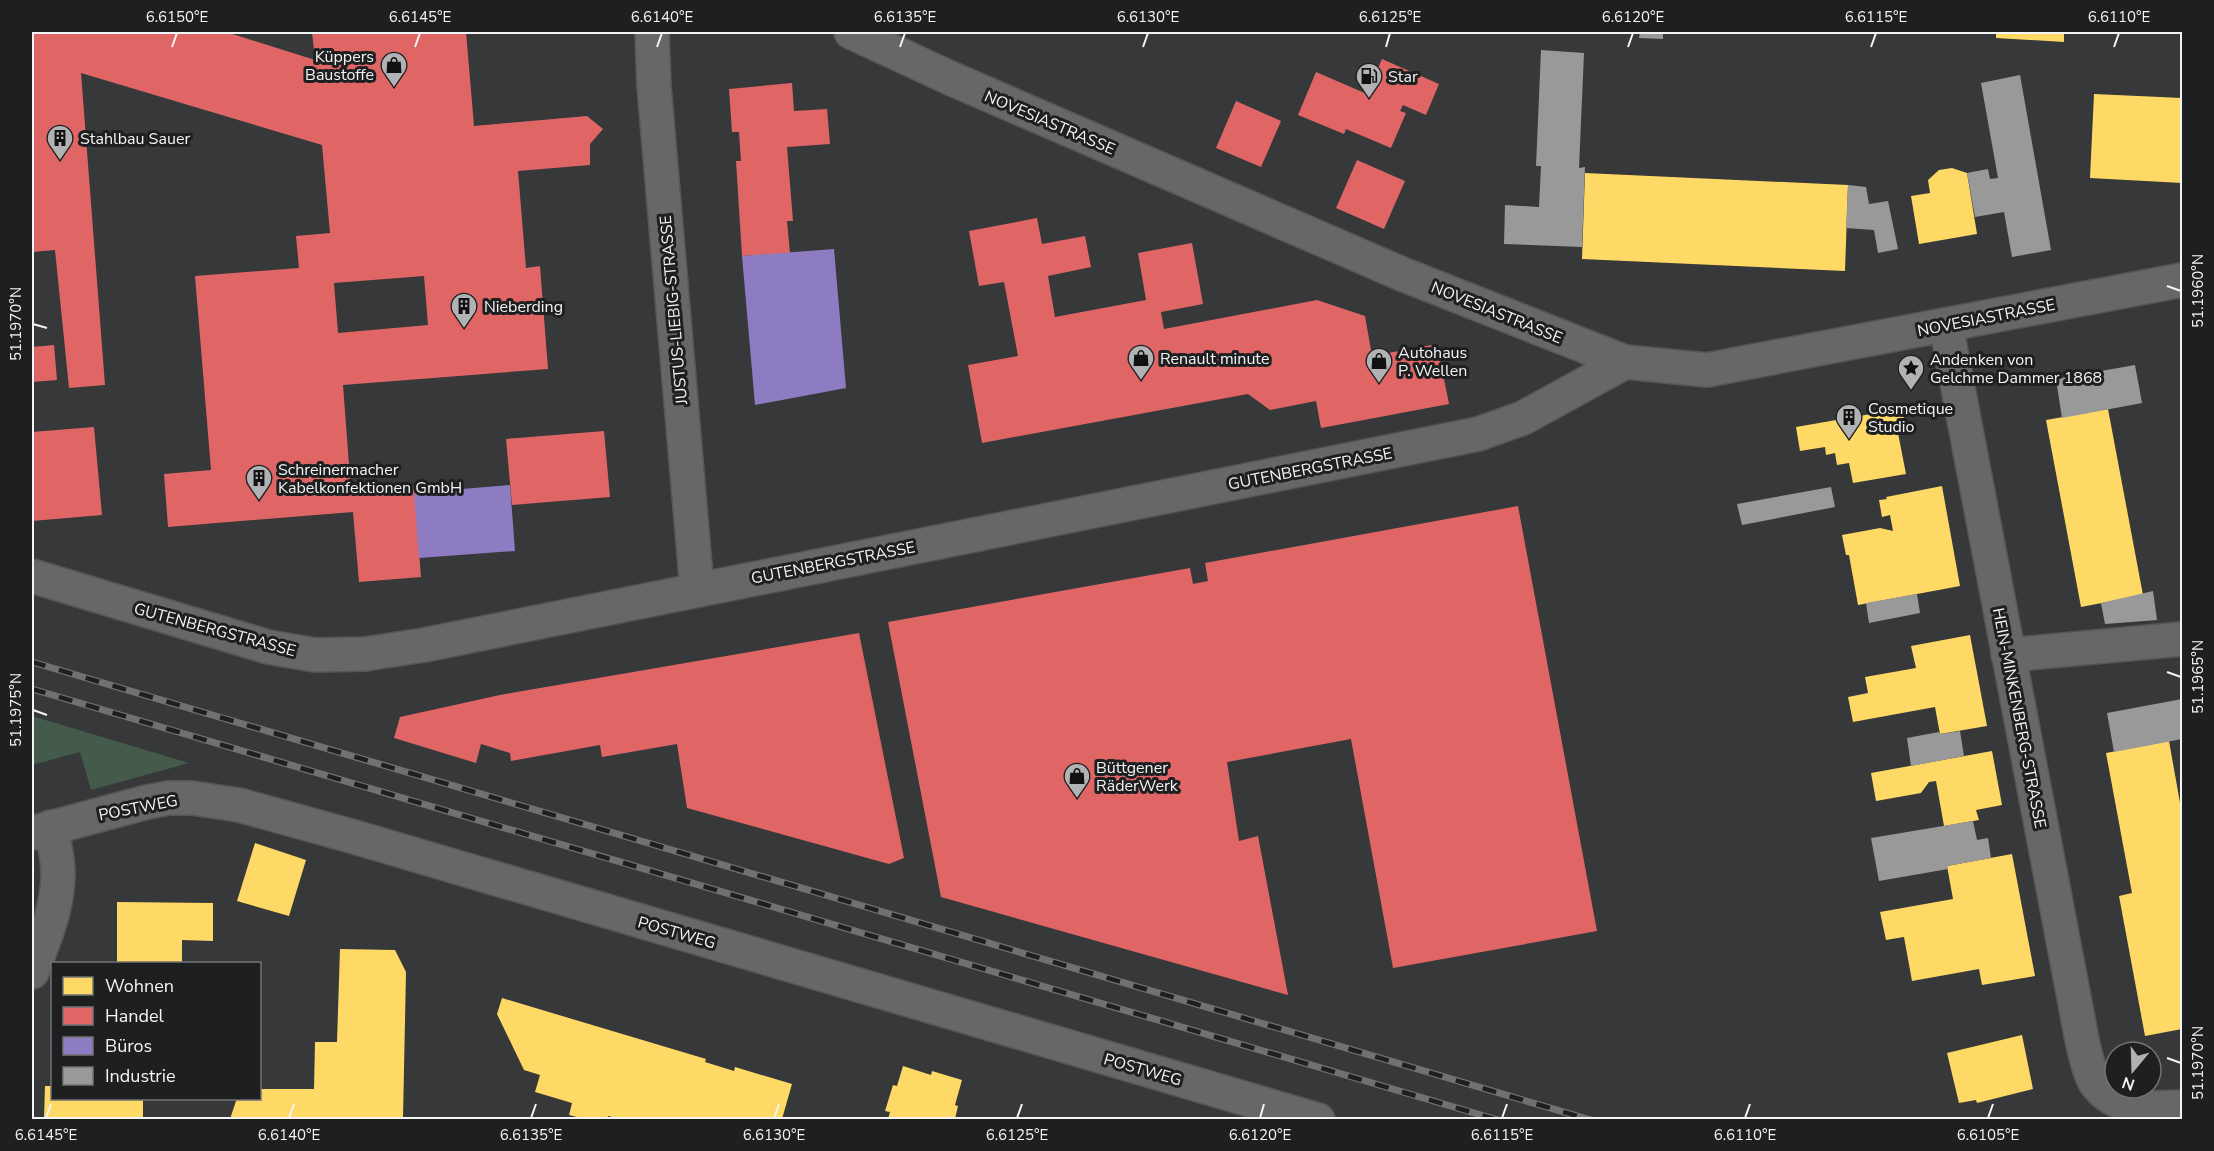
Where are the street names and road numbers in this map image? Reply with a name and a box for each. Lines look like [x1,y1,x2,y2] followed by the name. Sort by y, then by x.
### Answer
[981,85,1118,160] street label: NOVESIASTRASSE
[655,214,693,406] street label: JUSTUS-LIEBIG-STRASSE
[1428,277,1566,349] street label: NOVESIASTRASSE
[1915,294,2057,342] street label: NOVESIASTRASSE
[1226,442,1394,496] street label: GUTENBERGSTRASSE
[749,536,917,590] street label: GUTENBERGSTRASSE
[131,598,298,662] street label: GUTENBERGSTRASSE
[1987,606,2051,830] street label: HEIN-MINKENBERG-STRASSE
[97,790,180,826] street label: POSTWEG
[635,911,718,955] street label: POSTWEG
[1101,1048,1184,1092] street label: POSTWEG

